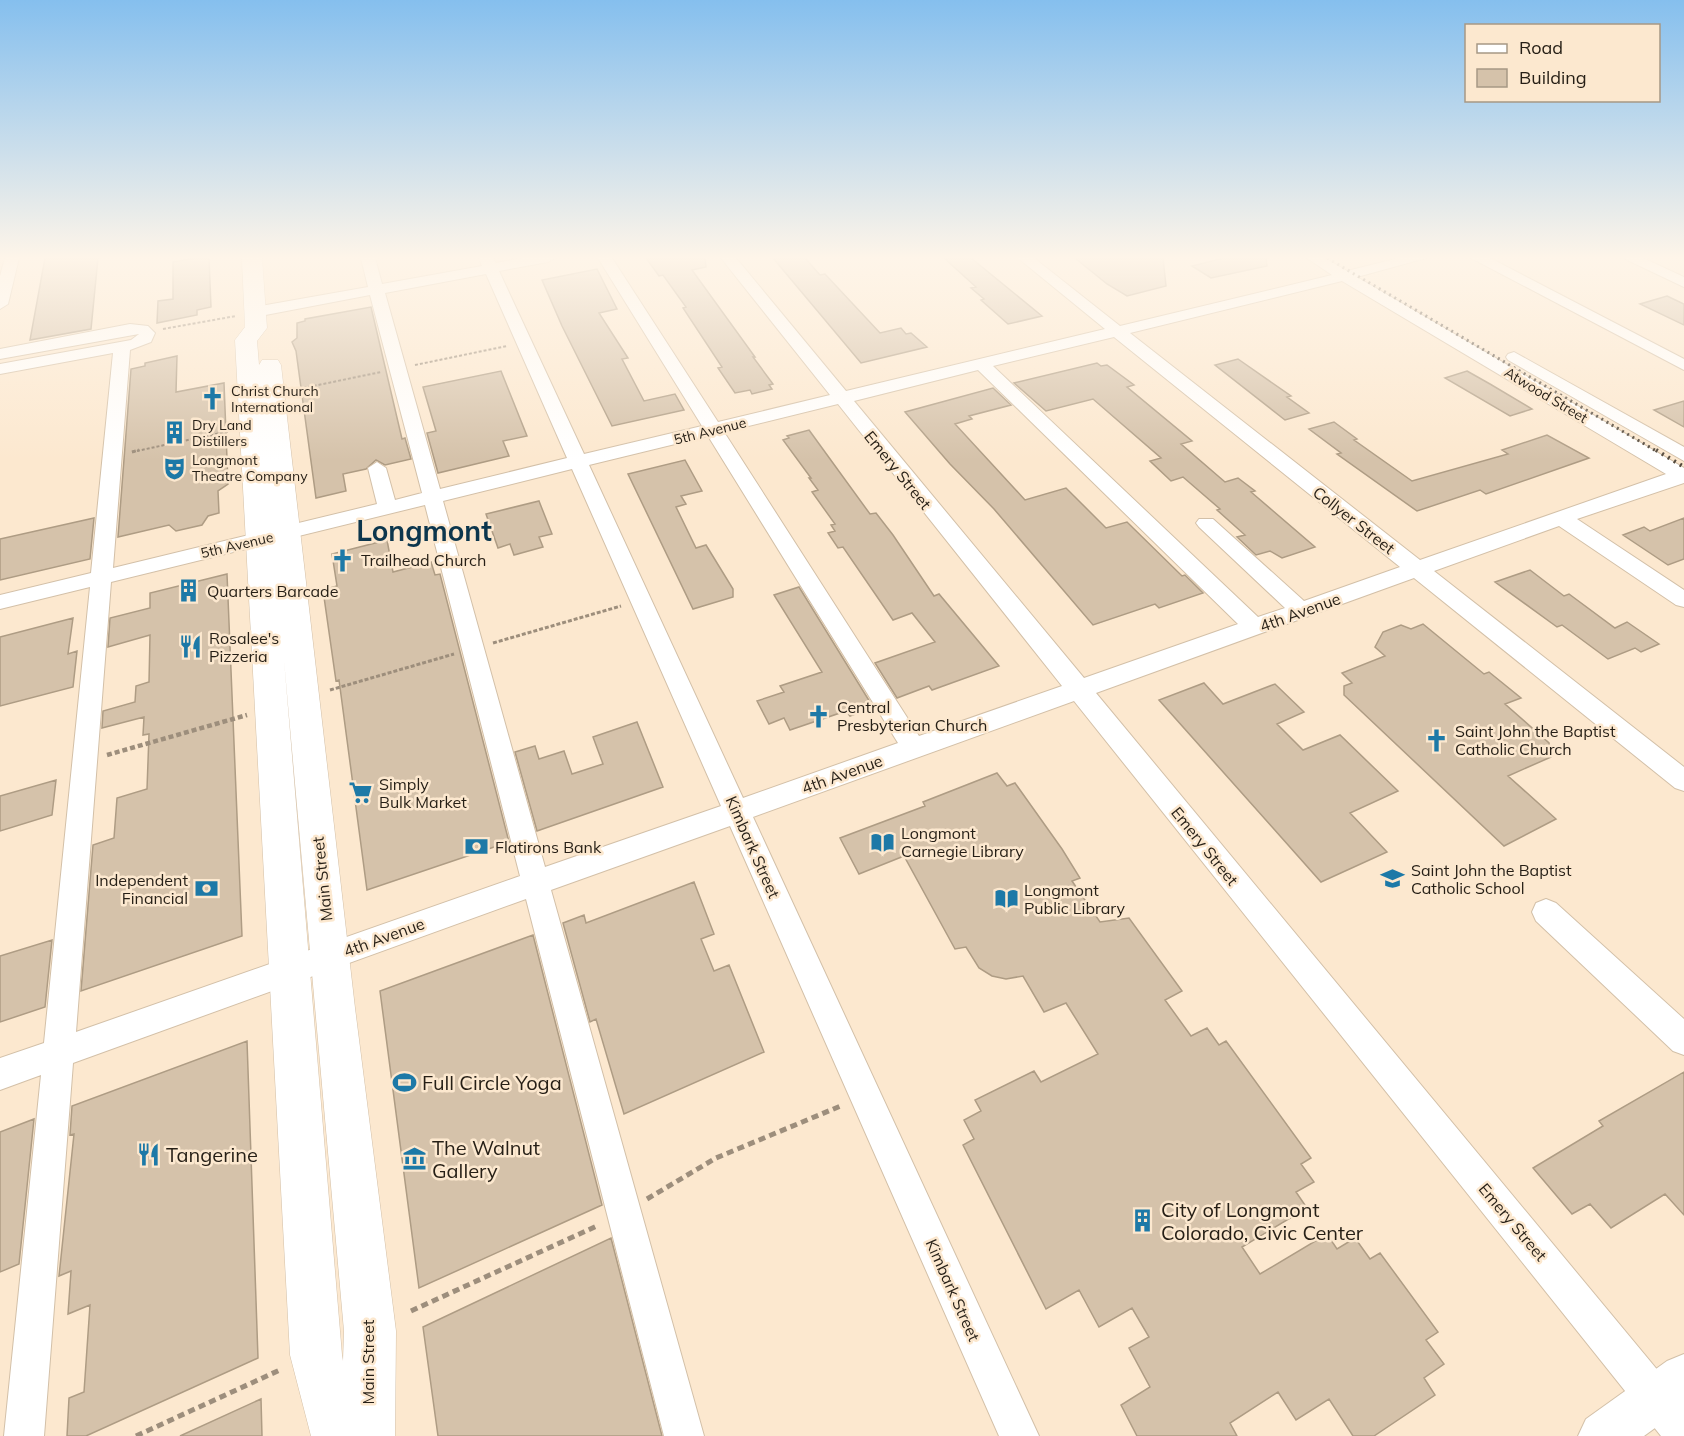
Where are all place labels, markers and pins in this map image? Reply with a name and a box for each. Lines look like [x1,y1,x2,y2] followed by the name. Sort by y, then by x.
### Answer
[231,382,319,416] place label: Christ Church International
[200,386,226,412] church icon: Christ Church International
[192,416,252,450] place label: Dry Land Distillers
[161,420,187,446] building icon: Dry Land Distillers
[192,451,308,485] place label: Longmont Theatre Company
[161,455,187,481] theatre icon: Longmont Theatre Company
[330,547,356,573] church icon: Trailhead Church
[361,550,486,570] place label: Trailhead Church
[176,578,202,604] building icon: Quarters Barcade
[207,581,338,601] place label: Quarters Barcade
[209,628,279,666] place label: Rosalee's Pizzeria
[178,634,204,660] restaurant icon: Rosalee's Pizzeria
[837,697,987,735] place label: Central Presbyterian Church
[806,703,832,729] church icon: Central Presbyterian Church
[1455,721,1616,759] place label: Saint John the Baptist Catholic Church
[1424,727,1450,753] church icon: Saint John the Baptist Catholic Church
[379,774,467,812] place label: Simply Bulk Market
[348,780,374,806] supermarket icon: Simply Bulk Market
[901,823,1024,861] place label: Longmont Carnegie Library
[870,829,896,855] library icon: Longmont Carnegie Library
[464,834,490,860] bank icon: Flatirons Bank
[495,837,602,857] place label: Flatirons Bank
[1411,860,1572,898] place label: Saint John the Baptist Catholic School
[1380,866,1406,892] school or university icon: Saint John the Baptist Catholic School
[95,870,188,908] place label: Independent Financial
[193,876,219,902] bank icon: Independent Financial
[1024,880,1126,918] place label: Longmont Public Library
[993,886,1019,912] library icon: Longmont Public Library
[391,1070,417,1096] sports icon: Full Circle Yoga
[422,1070,562,1095] place label: Full Circle Yoga
[432,1135,540,1183] place label: The Walnut Gallery
[135,1142,161,1168] restaurant icon: Tangerine
[166,1142,258,1167] place label: Tangerine
[401,1146,427,1172] museum icon: The Walnut Gallery
[1161,1197,1364,1245] place label: City of Longmont Colorado, Civic Center
[1130,1208,1156,1234] building icon: City of Longmont Colorado, Civic Center

